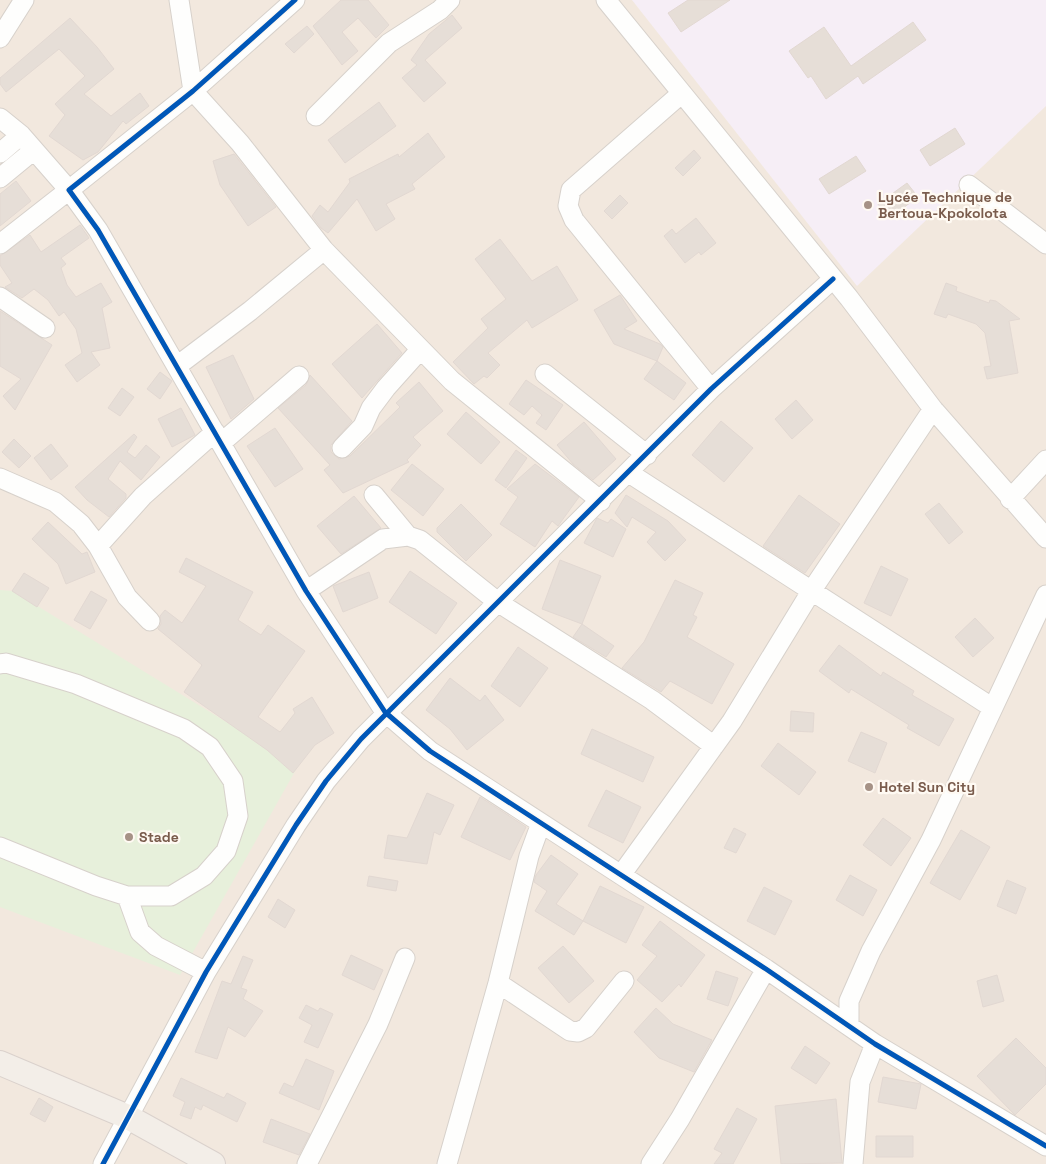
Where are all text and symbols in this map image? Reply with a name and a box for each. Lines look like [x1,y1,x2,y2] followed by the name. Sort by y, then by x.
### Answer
[878,188,1012,222] place label: Lycée Technique de Bertoua-Kpokolota
[862,199,874,211] marker: Lycée Technique de Bertoua-Kpokolota
[879,778,975,796] place label: Hotel Sun City
[863,781,875,793] marker: Hotel Sun City
[139,828,179,846] place label: Stade
[123,831,135,843] marker: Stade

